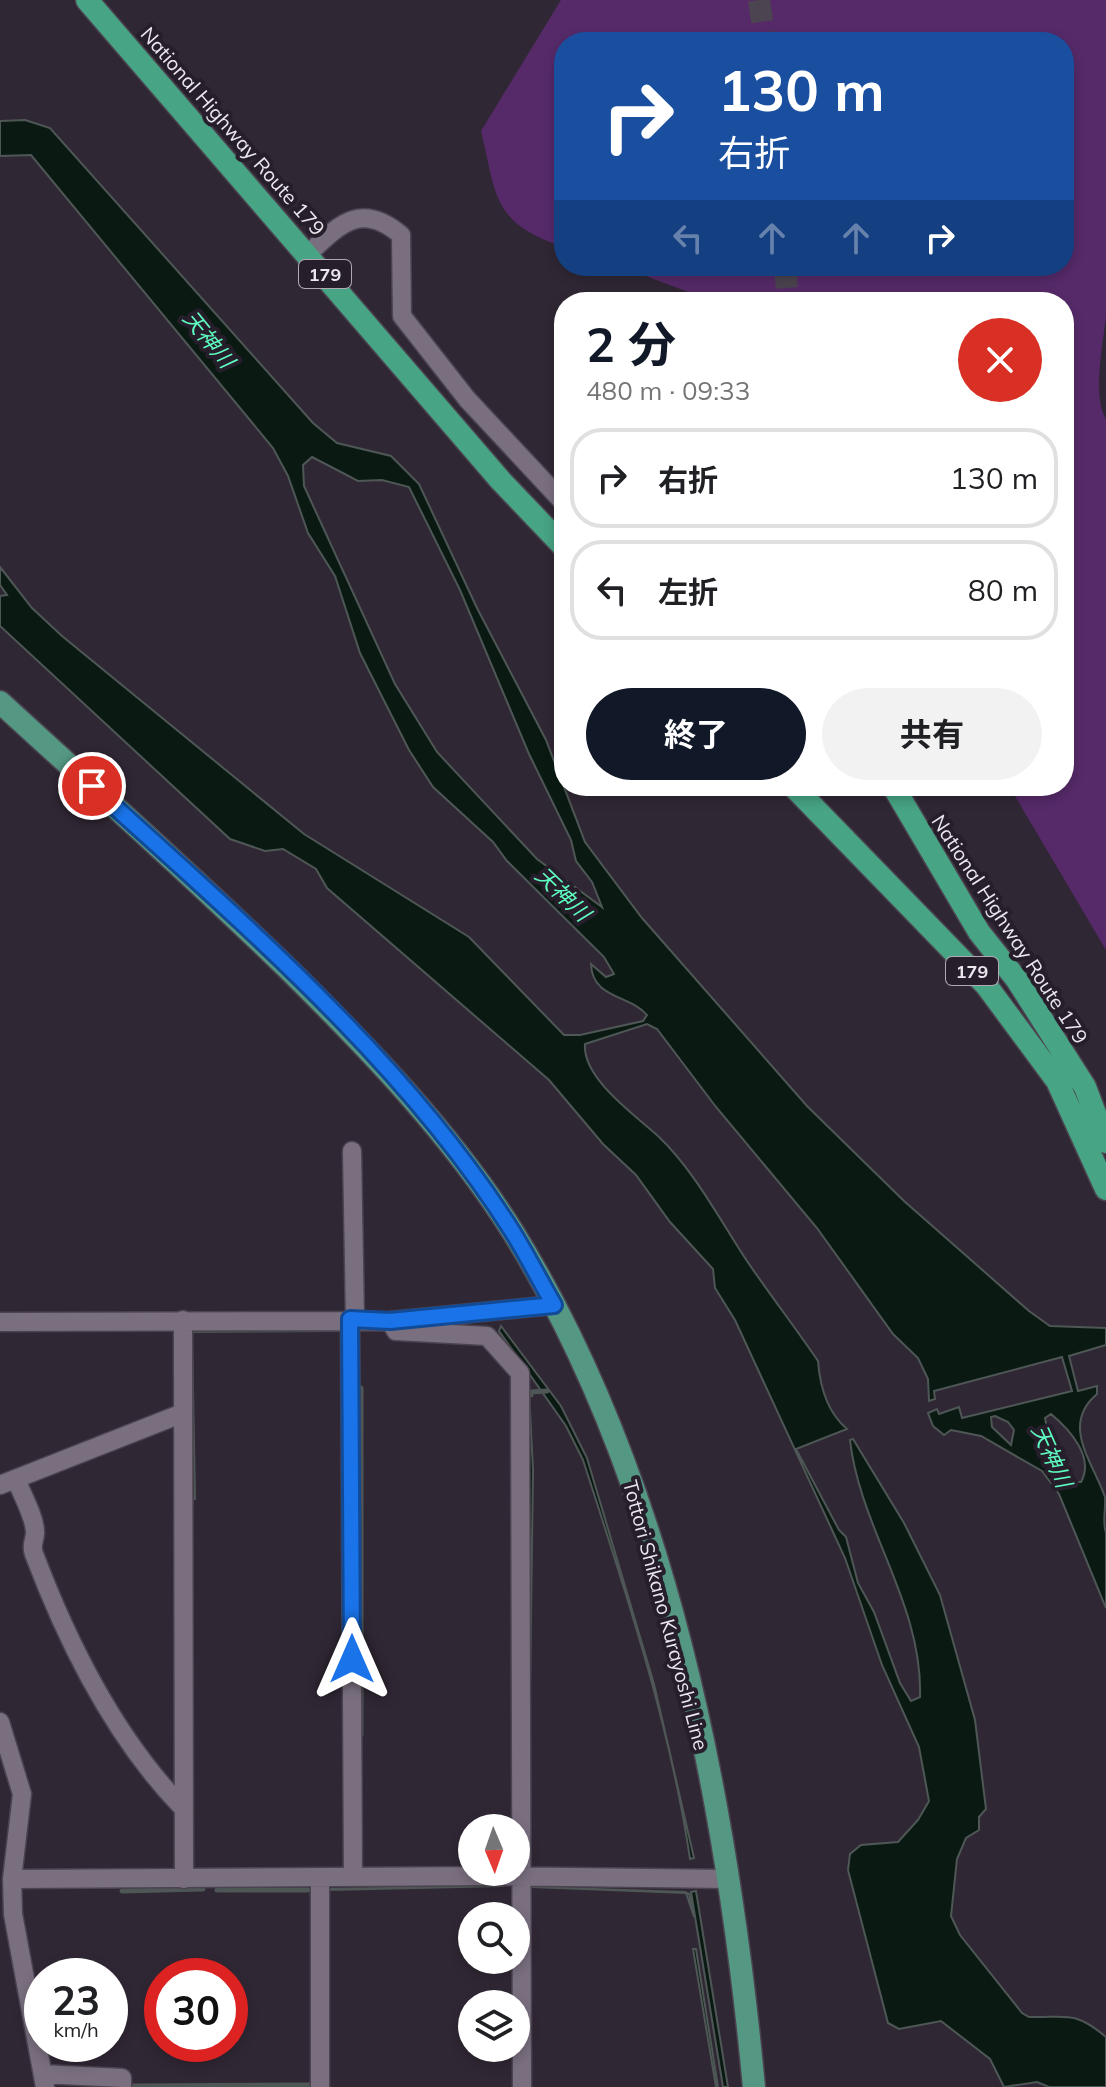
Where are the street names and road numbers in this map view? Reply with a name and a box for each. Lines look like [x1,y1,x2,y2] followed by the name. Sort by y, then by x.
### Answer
[136,22,330,240] street label: National Highway Route 179
[299,260,351,288] road number: 179
[927,810,1093,1048] street label: National Highway Route 179
[946,957,998,985] road number: 179
[618,1477,714,1753] street label: Tottori Shikano Kurayoshi Line

